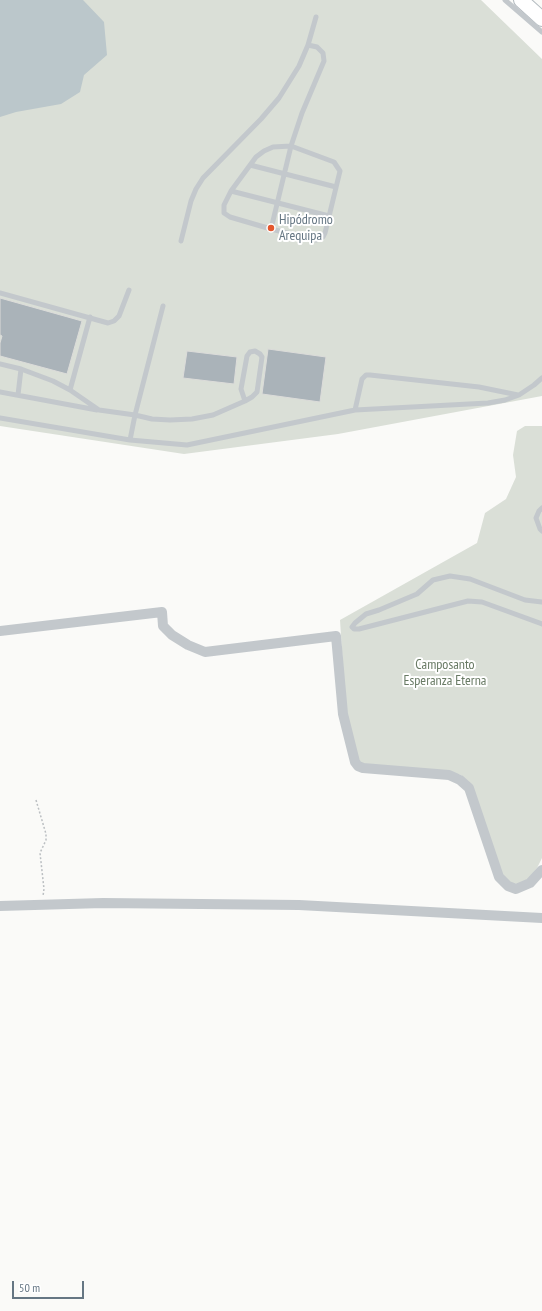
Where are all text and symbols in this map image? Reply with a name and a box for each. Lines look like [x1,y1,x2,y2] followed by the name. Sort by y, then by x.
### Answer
[279,212,333,244] place label: Hipódromo Arequipa
[266,223,276,233] marker: Hipódromo Arequipa
[404,657,486,690] park label: Camposanto Esperanza Eterna
[14,1273,86,1299] scale bar
[19,1280,40,1295] text: 50 m

